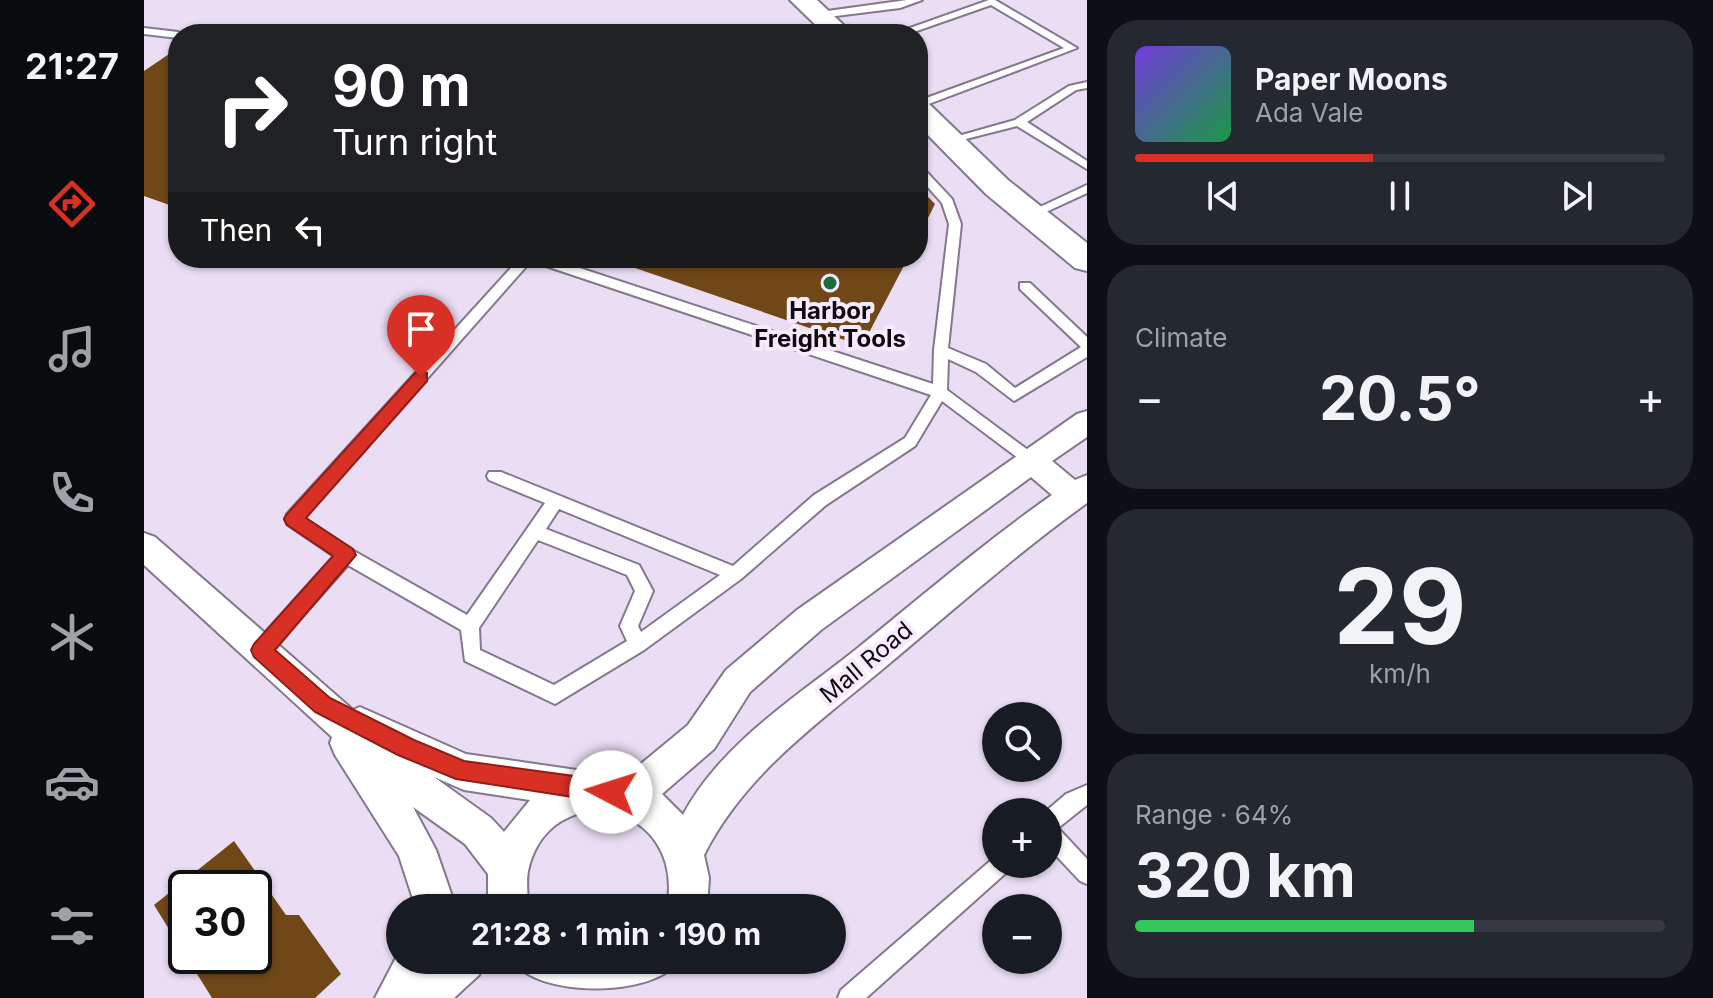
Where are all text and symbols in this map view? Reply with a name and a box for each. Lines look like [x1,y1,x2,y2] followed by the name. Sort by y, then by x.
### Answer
[25,44,119,88] text: 21:27
[332,52,471,120] text: 90 m
[200,56,304,160] icon: right
[1255,61,1448,97] text: Paper Moons
[1255,97,1363,128] text: Ada Vale
[332,120,497,164] text: Turn right
[1201,174,1245,218] icon: previous
[1378,174,1422,218] icon: pause
[1555,174,1599,218] icon: next
[44,176,100,232] icon: directions
[288,208,332,252] icon: left
[200,212,272,248] text: Then
[821,274,839,292] marker: Harbor Freight Tools
[387,295,455,377] pin
[754,296,906,353] place label: Harbor Freight Tools
[399,307,443,351] icon: arrive
[44,321,100,377] icon: music
[1135,322,1227,353] text: Climate
[1319,362,1481,434] text: 20.5°
[1135,371,1164,425] text: −
[1636,371,1665,425] text: +
[44,465,100,521] icon: phone
[1333,543,1467,669] text: 29
[44,609,100,665] icon: climate
[814,615,918,709] street label: Mall Road
[1369,658,1431,689] text: km/h
[982,702,1062,974] map controls
[982,702,1062,782] button: search
[569,750,653,834] position arrow
[44,754,100,810] icon: car
[982,798,1062,878] button: +
[1135,799,1293,830] text: Range · 64%
[1135,839,1356,911] text: 320 km
[168,870,272,974] speed limit sign: 30
[982,894,1062,974] button: −
[44,898,100,954] icon: filters
[471,916,761,952] text: 21:28 · 1 min · 190 m

